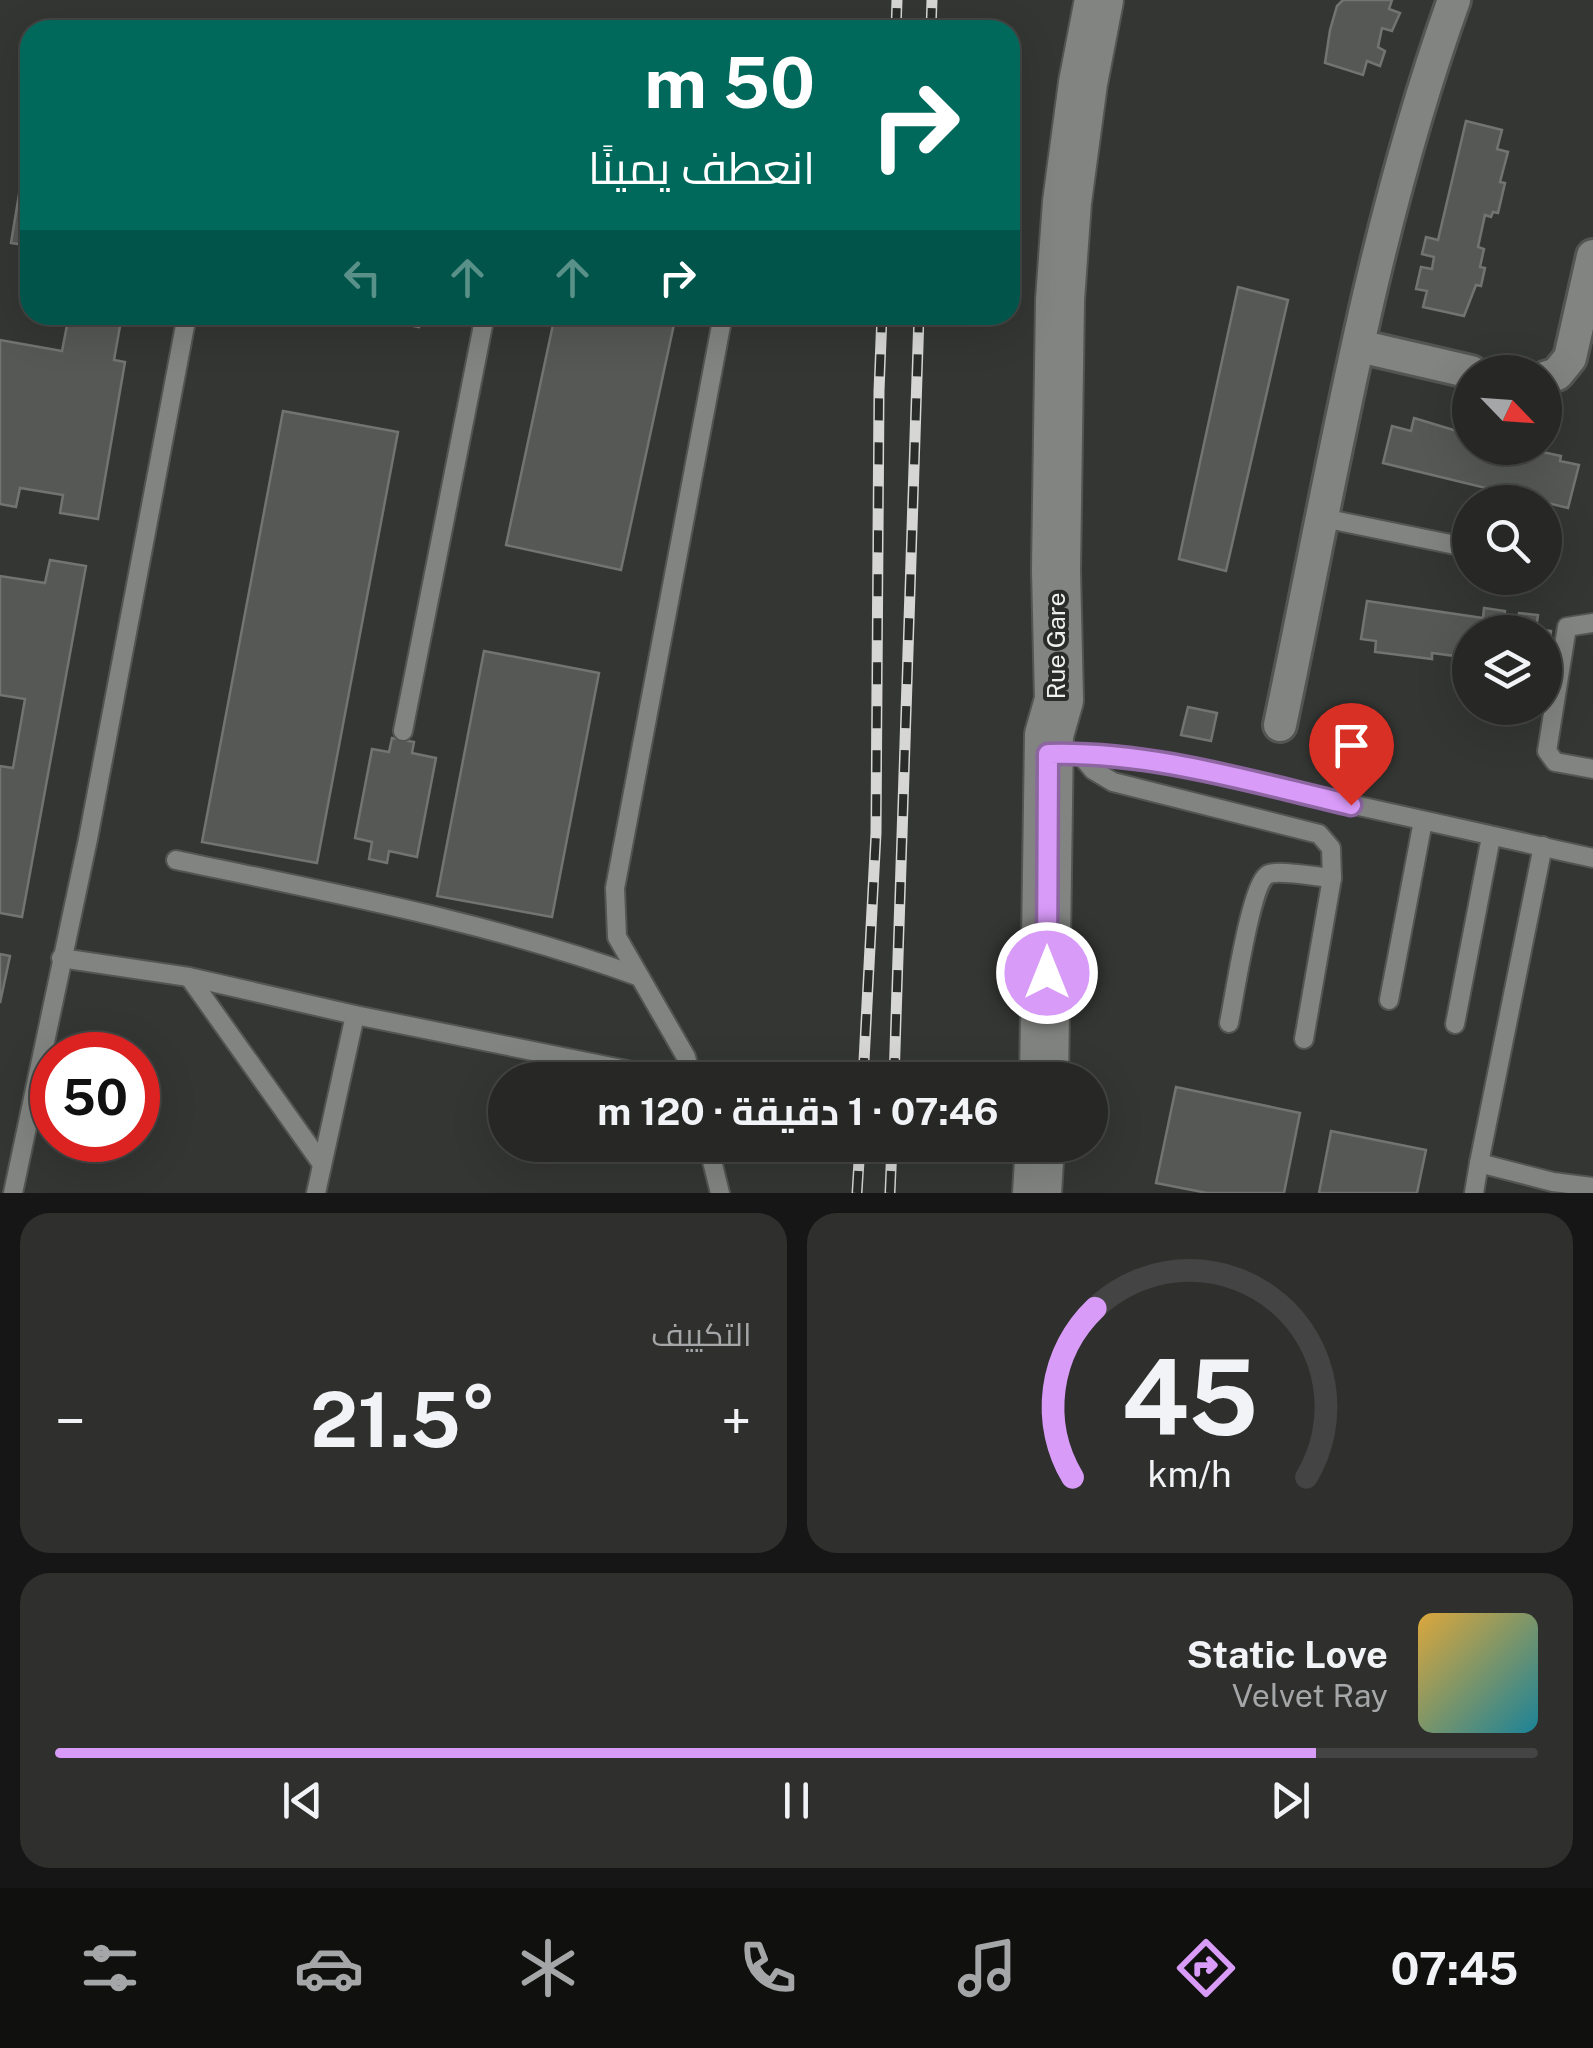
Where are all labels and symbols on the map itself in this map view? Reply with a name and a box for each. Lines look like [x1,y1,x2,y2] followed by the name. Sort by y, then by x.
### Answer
[1452,355,1562,465] north arrow
[1041,592,1071,700] street label: Rue Gare
[1309,703,1394,806] pin
[995,921,1099,1025] position arrow
[30,1032,160,1162] speed limit sign: 50

